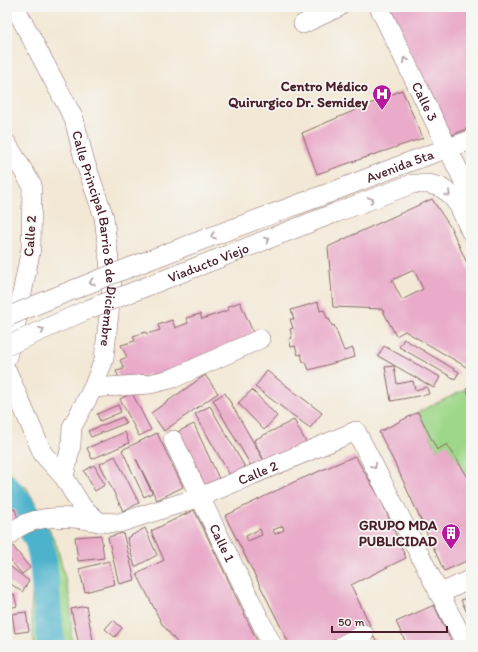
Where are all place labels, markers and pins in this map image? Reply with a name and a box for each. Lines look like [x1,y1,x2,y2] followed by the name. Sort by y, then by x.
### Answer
[228,78,368,111] place label: Centro Médico Quirurgico Dr. Semidey
[371,83,393,111] hospital icon: Centro Médico Quirurgico Dr. Semidey
[359,517,438,550] place label: GRUPO MDA PUBLICIDAD
[440,522,462,550] building icon: GRUPO MDA PUBLICIDAD

